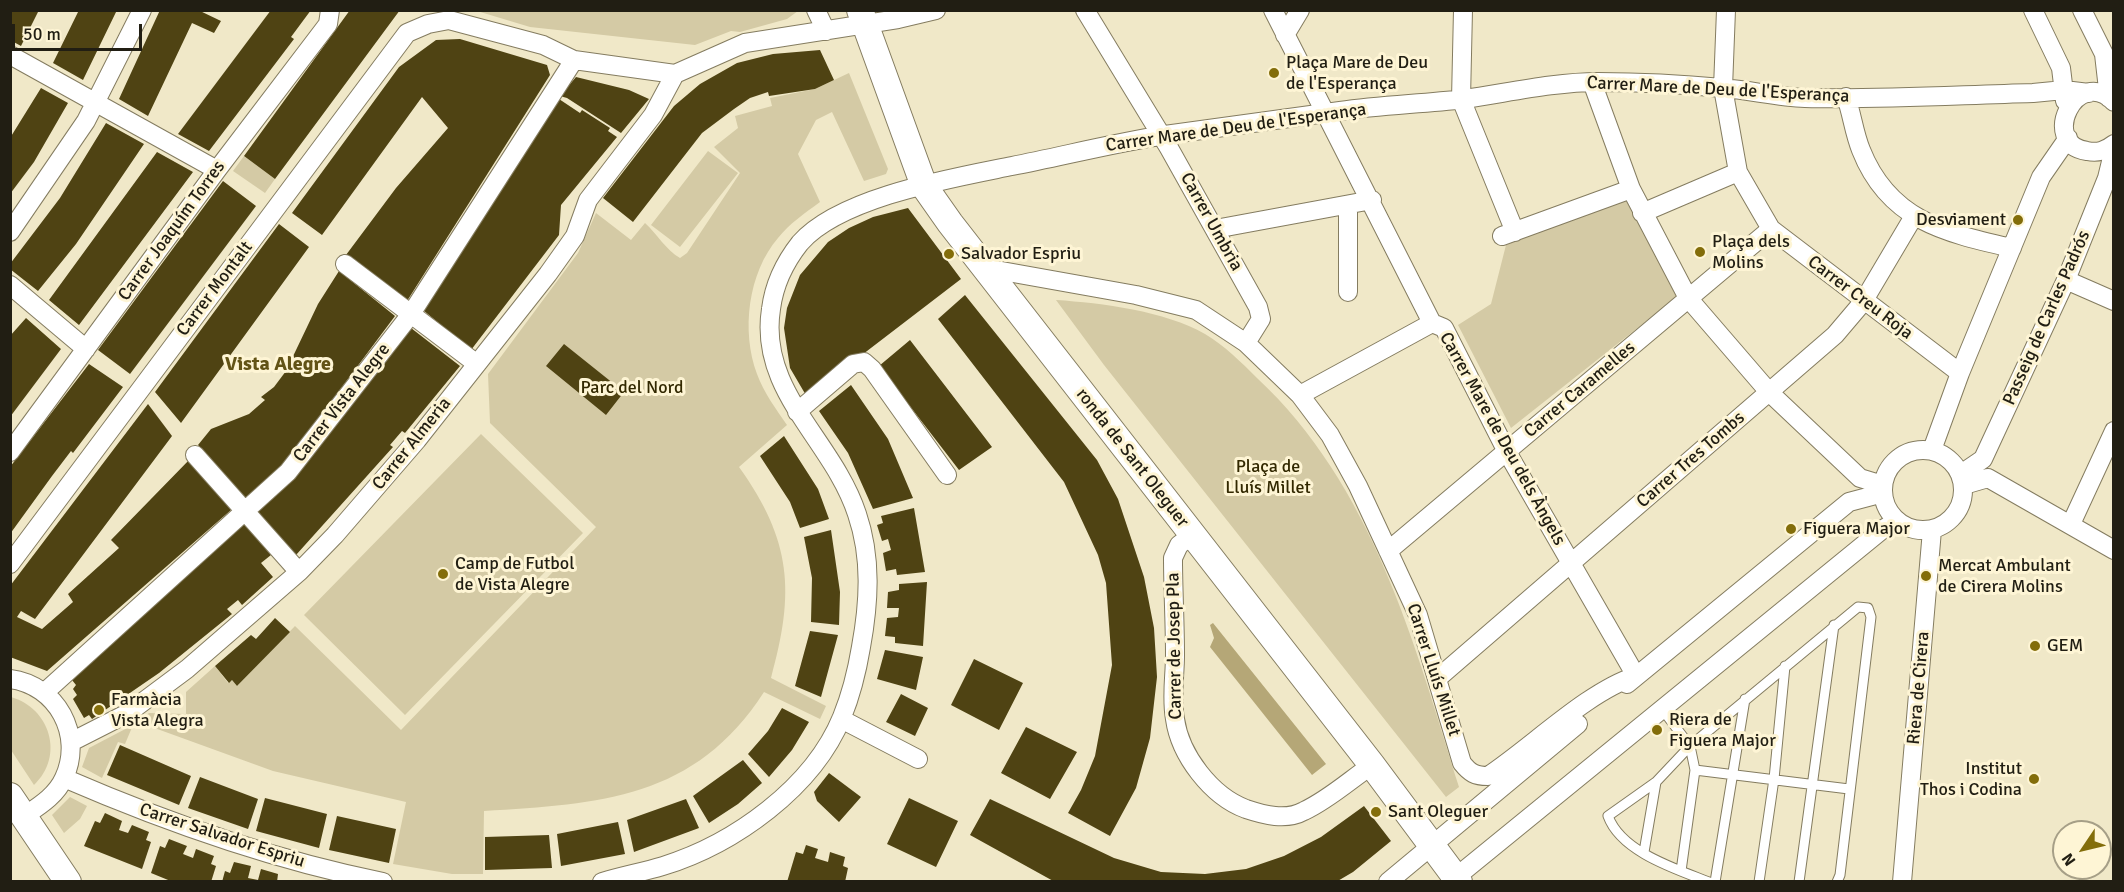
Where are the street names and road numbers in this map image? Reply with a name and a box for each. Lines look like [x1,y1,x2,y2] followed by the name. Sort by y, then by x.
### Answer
[1586,72,1850,108] street label: Carrer Mare de Deu de l'Esperança
[1104,99,1368,157] street label: Carrer Mare de Deu de l'Esperança
[114,157,230,305] street label: Carrer Joaquím Torres
[1175,169,1247,275] street label: Carrer Umbria
[1999,227,2095,409] street label: Passeig de Carles Padrós
[172,237,258,341] street label: Carrer Montalt
[1803,251,1917,345] street label: Carrer Creu Roja
[1434,329,1570,549] street label: Carrer Mare de Deu dels Àngels
[1520,337,1640,443] street label: Carrer Caramelles
[289,339,395,467] street label: Carrer Vista Alegre
[1071,384,1193,532] street label: ronda de Sant Oleguer
[368,393,456,495] street label: Carrer Almeria
[1633,407,1749,513] street label: Carrer Tres Tombs
[1163,572,1187,720] street label: Carrer de Josep Pla
[1401,601,1465,739] street label: Carrer Lluís Millet
[1903,631,1935,745] street label: Riera de Cirera
[137,799,307,873] street label: Carrer Salvador Espriu

